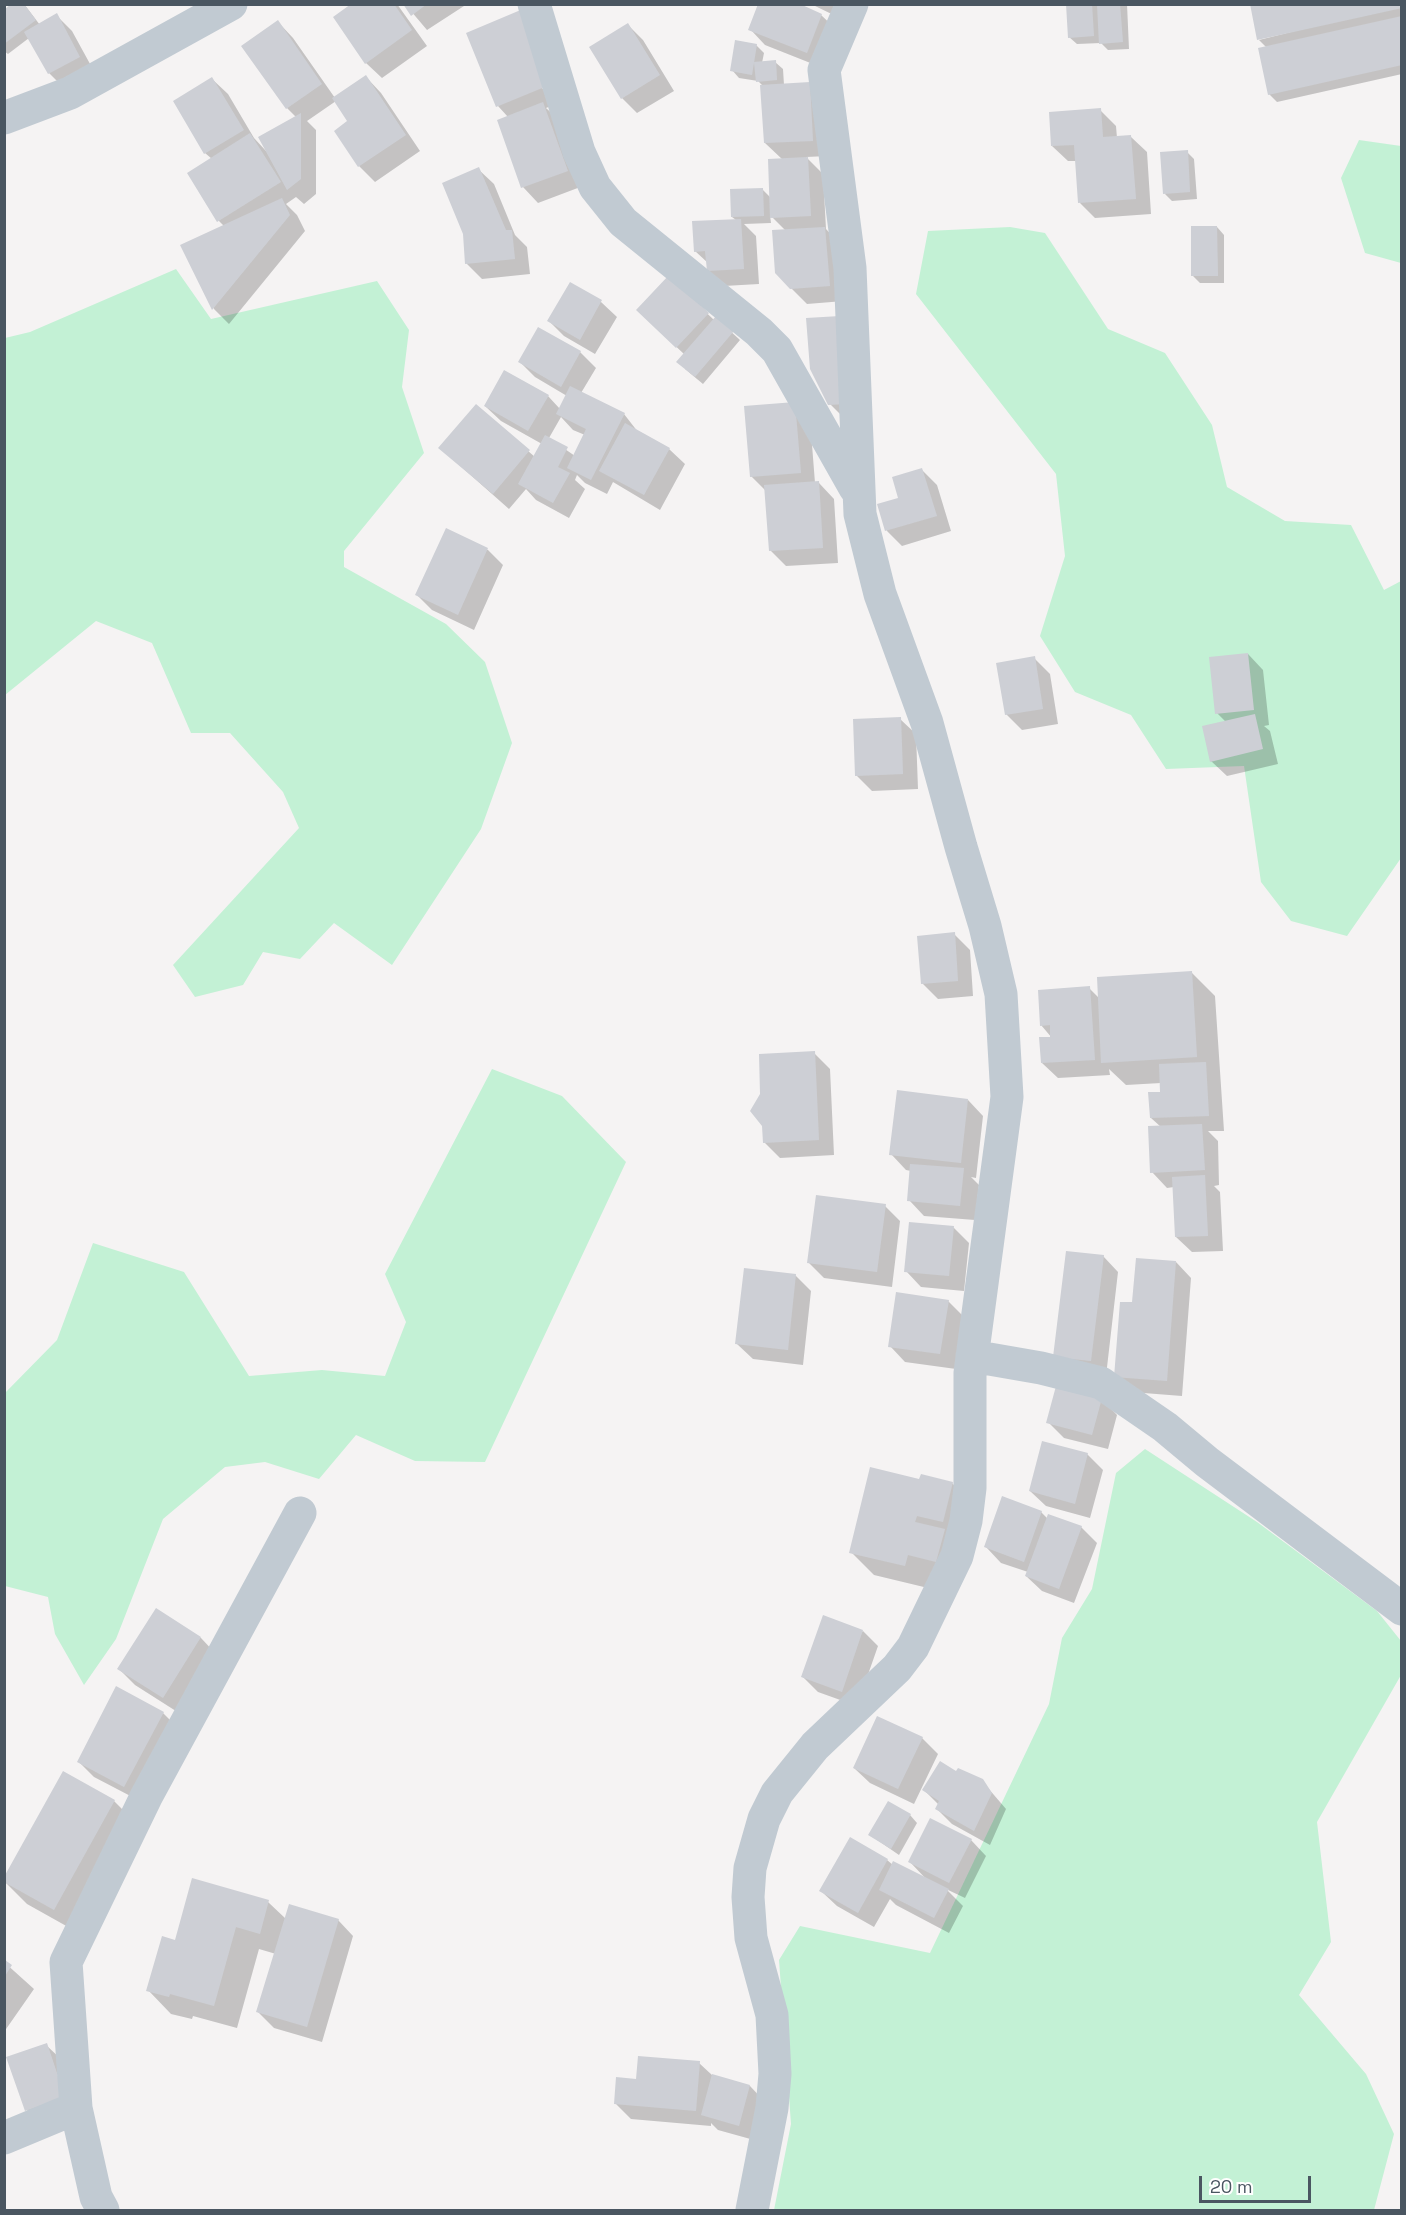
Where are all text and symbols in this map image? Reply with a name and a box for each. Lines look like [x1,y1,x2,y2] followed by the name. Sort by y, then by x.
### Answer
[1202,2164,1314,2202] scale bar
[1210,2175,1253,2198] text: 20 m

